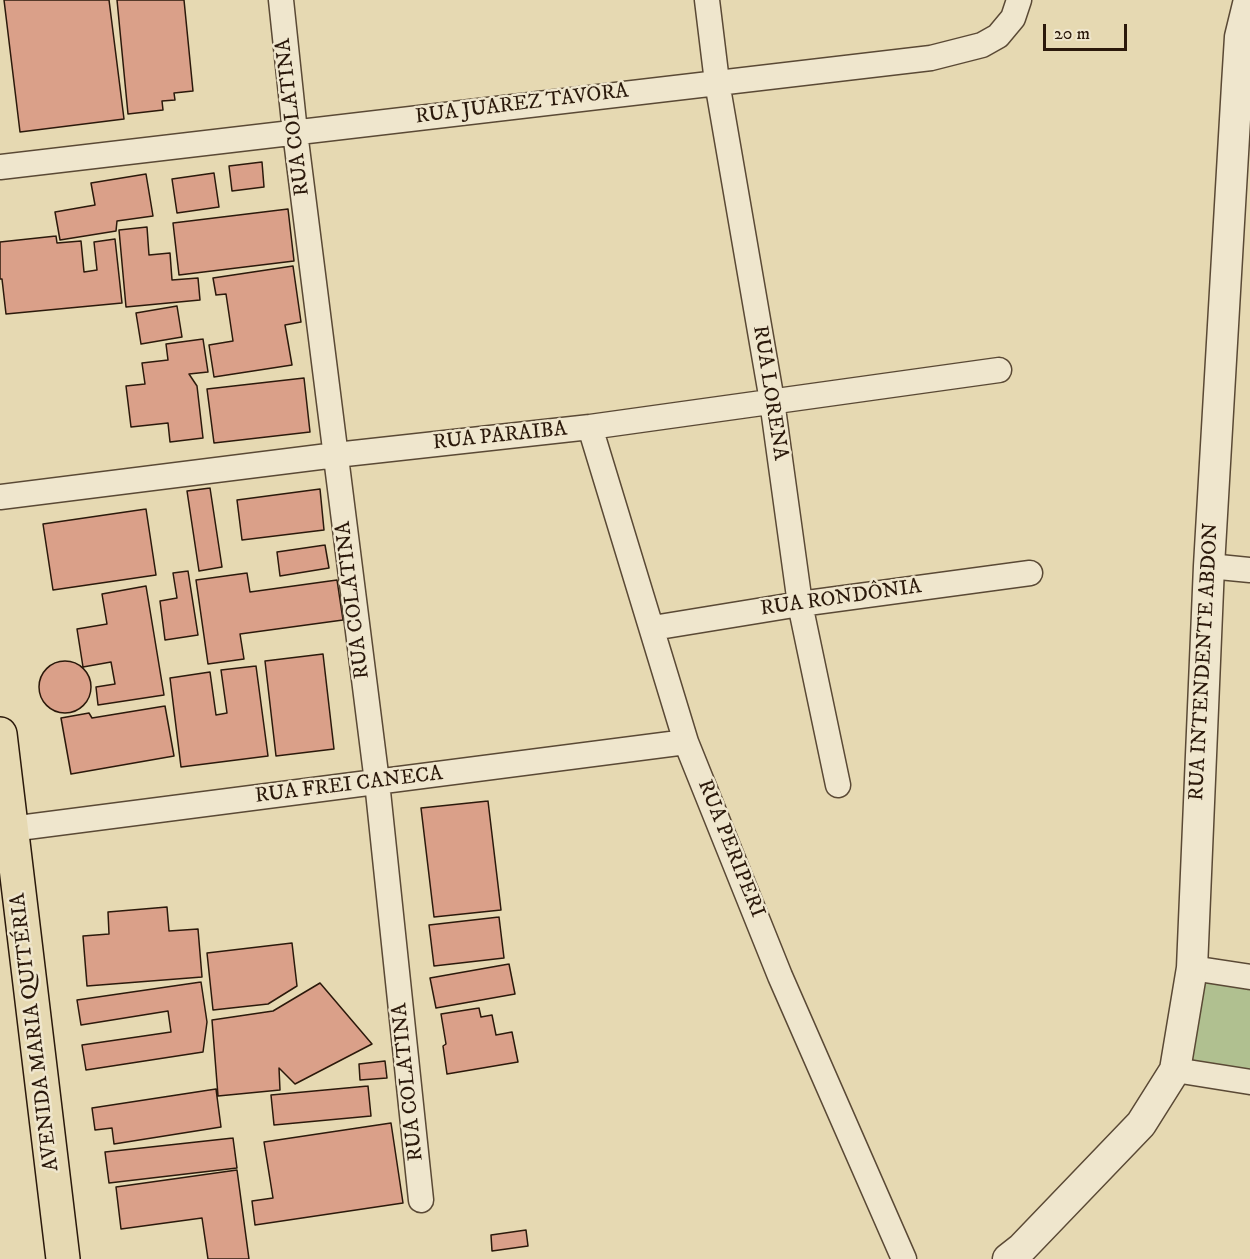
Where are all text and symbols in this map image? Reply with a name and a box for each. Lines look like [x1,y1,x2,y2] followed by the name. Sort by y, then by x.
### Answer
[1046,12,1130,50] scale bar
[1054,23,1090,45] text: 20 m
[272,37,316,197] street label: RUA COLATINA
[414,79,630,131] street label: RUA JUAREZ TAVORA
[746,324,792,462] street label: RUA LORENA
[432,417,568,457] street label: RUA PARAIBA
[332,520,376,680] street label: RUA COLATINA
[1185,522,1225,802] street label: RUA INTENDENTE ABDON
[759,575,923,623] street label: RUA RONDÔNIA
[254,762,444,810] street label: RUA FREI CANECA
[691,776,769,922] street label: RUA PERIPERI
[6,891,66,1173] street label: AVENIDA MARIA QUITÉRIA
[388,1002,430,1162] street label: RUA COLATINA

